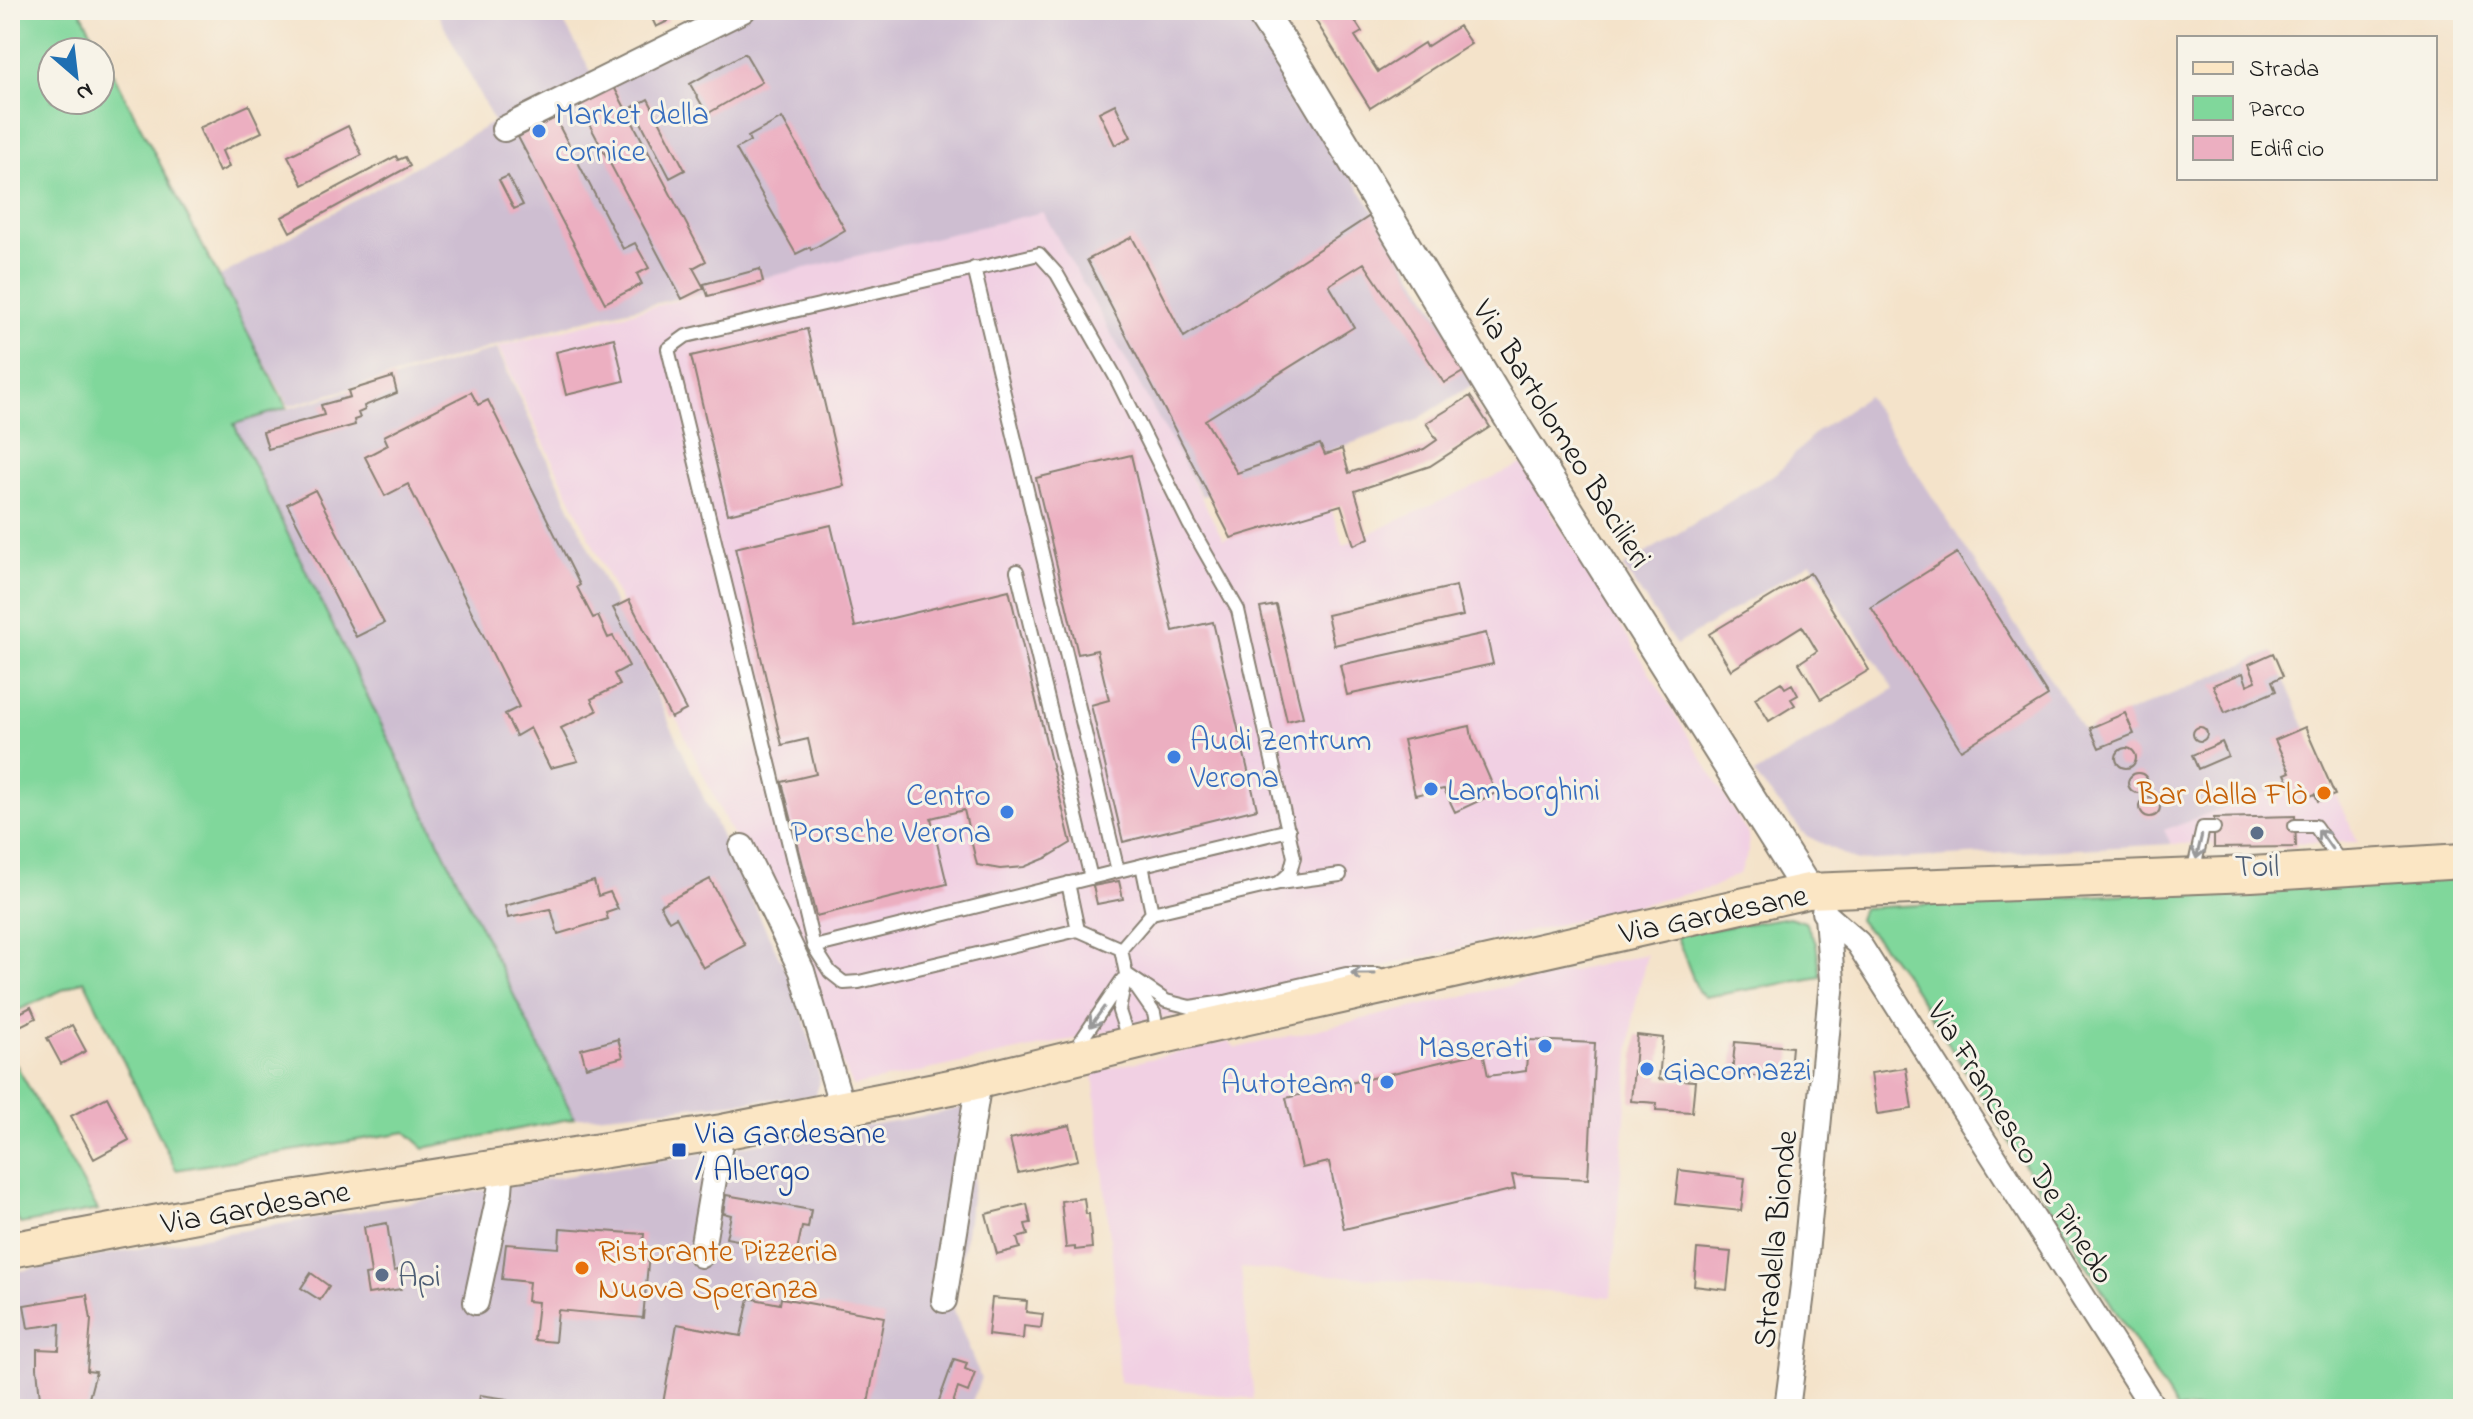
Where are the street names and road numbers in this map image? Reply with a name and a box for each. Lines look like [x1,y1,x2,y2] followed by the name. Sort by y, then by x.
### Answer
[1458,291,1662,578] street label: Via Bartolomeo Bacilieri
[1614,873,1813,959] street label: Via Gardesane
[1912,993,2125,1294] street label: Via Francesco De Pinedo
[1743,1127,1812,1351] street label: Stradella Bionde
[157,1170,354,1249] street label: Via Gardesane

